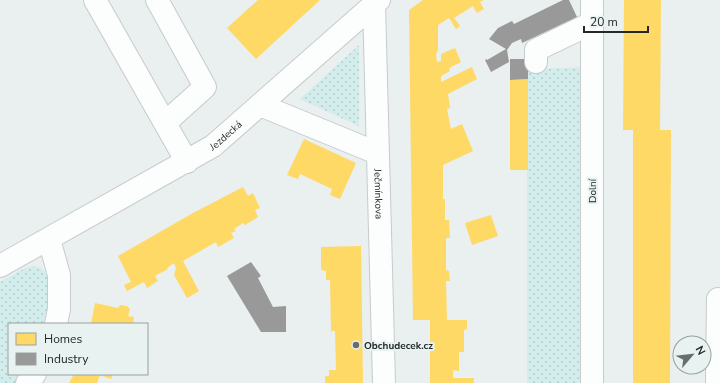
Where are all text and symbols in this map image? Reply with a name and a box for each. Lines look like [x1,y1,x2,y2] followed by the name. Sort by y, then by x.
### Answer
[584,8,648,34] scale bar
[590,14,618,30] text: 20 m
[207,118,245,155] street label: Jezdecká
[370,168,386,219] street label: Ječmínkova
[586,178,600,203] street label: Dolní
[8,323,148,375] legend
[44,331,82,347] text: Homes
[672,335,712,375] north arrow
[364,339,433,353] place label: Obchudecek.cz
[351,340,361,350] marker: Obchudecek.cz
[692,343,709,358] text: N
[44,351,89,367] text: Industry

